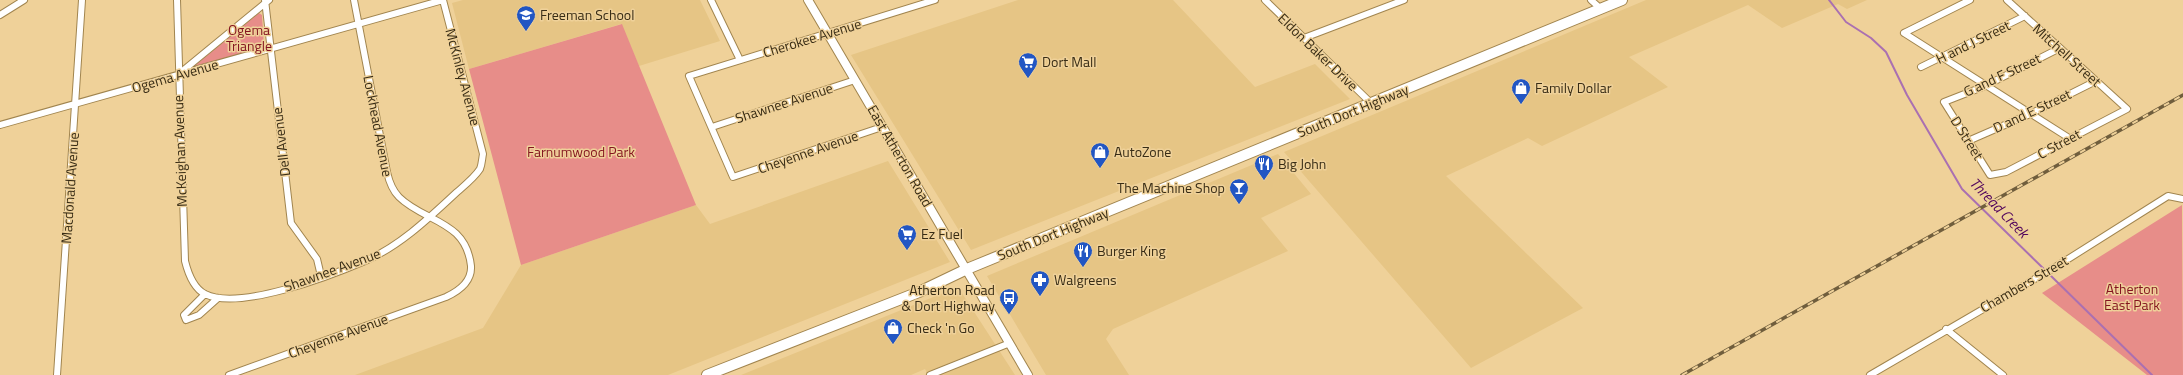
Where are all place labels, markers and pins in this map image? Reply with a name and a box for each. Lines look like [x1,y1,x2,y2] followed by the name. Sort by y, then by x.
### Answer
[515,4,537,32] school or university icon: Freeman School
[540,4,634,25] place label: Freeman School
[1017,51,1039,79] supermarket icon: Dort Mall
[1042,51,1097,72] place label: Dort Mall
[1510,77,1532,105] shop icon: Family Dollar
[1535,77,1612,98] place label: Family Dollar
[1089,141,1111,169] shop icon: AutoZone
[1114,141,1171,162] place label: AutoZone
[1253,153,1275,181] restaurant icon: Big John
[1278,153,1326,174] place label: Big John
[1117,177,1225,198] place label: The Machine Shop
[1228,177,1250,205] bar icon: The Machine Shop
[896,223,918,251] supermarket icon: Ez Fuel
[921,223,963,244] place label: Ez Fuel
[1072,240,1094,268] restaurant icon: Burger King
[1097,240,1166,261] place label: Burger King
[1029,269,1051,297] pharmacy icon: Walgreens
[1054,269,1117,290] place label: Walgreens
[902,279,995,316] place label: Atherton Road & Dort Highway
[998,287,1020,315] bus stop icon: Atherton Road & Dort Highway
[882,317,904,345] shop icon: Check 'n Go
[907,317,975,338] place label: Check 'n Go

